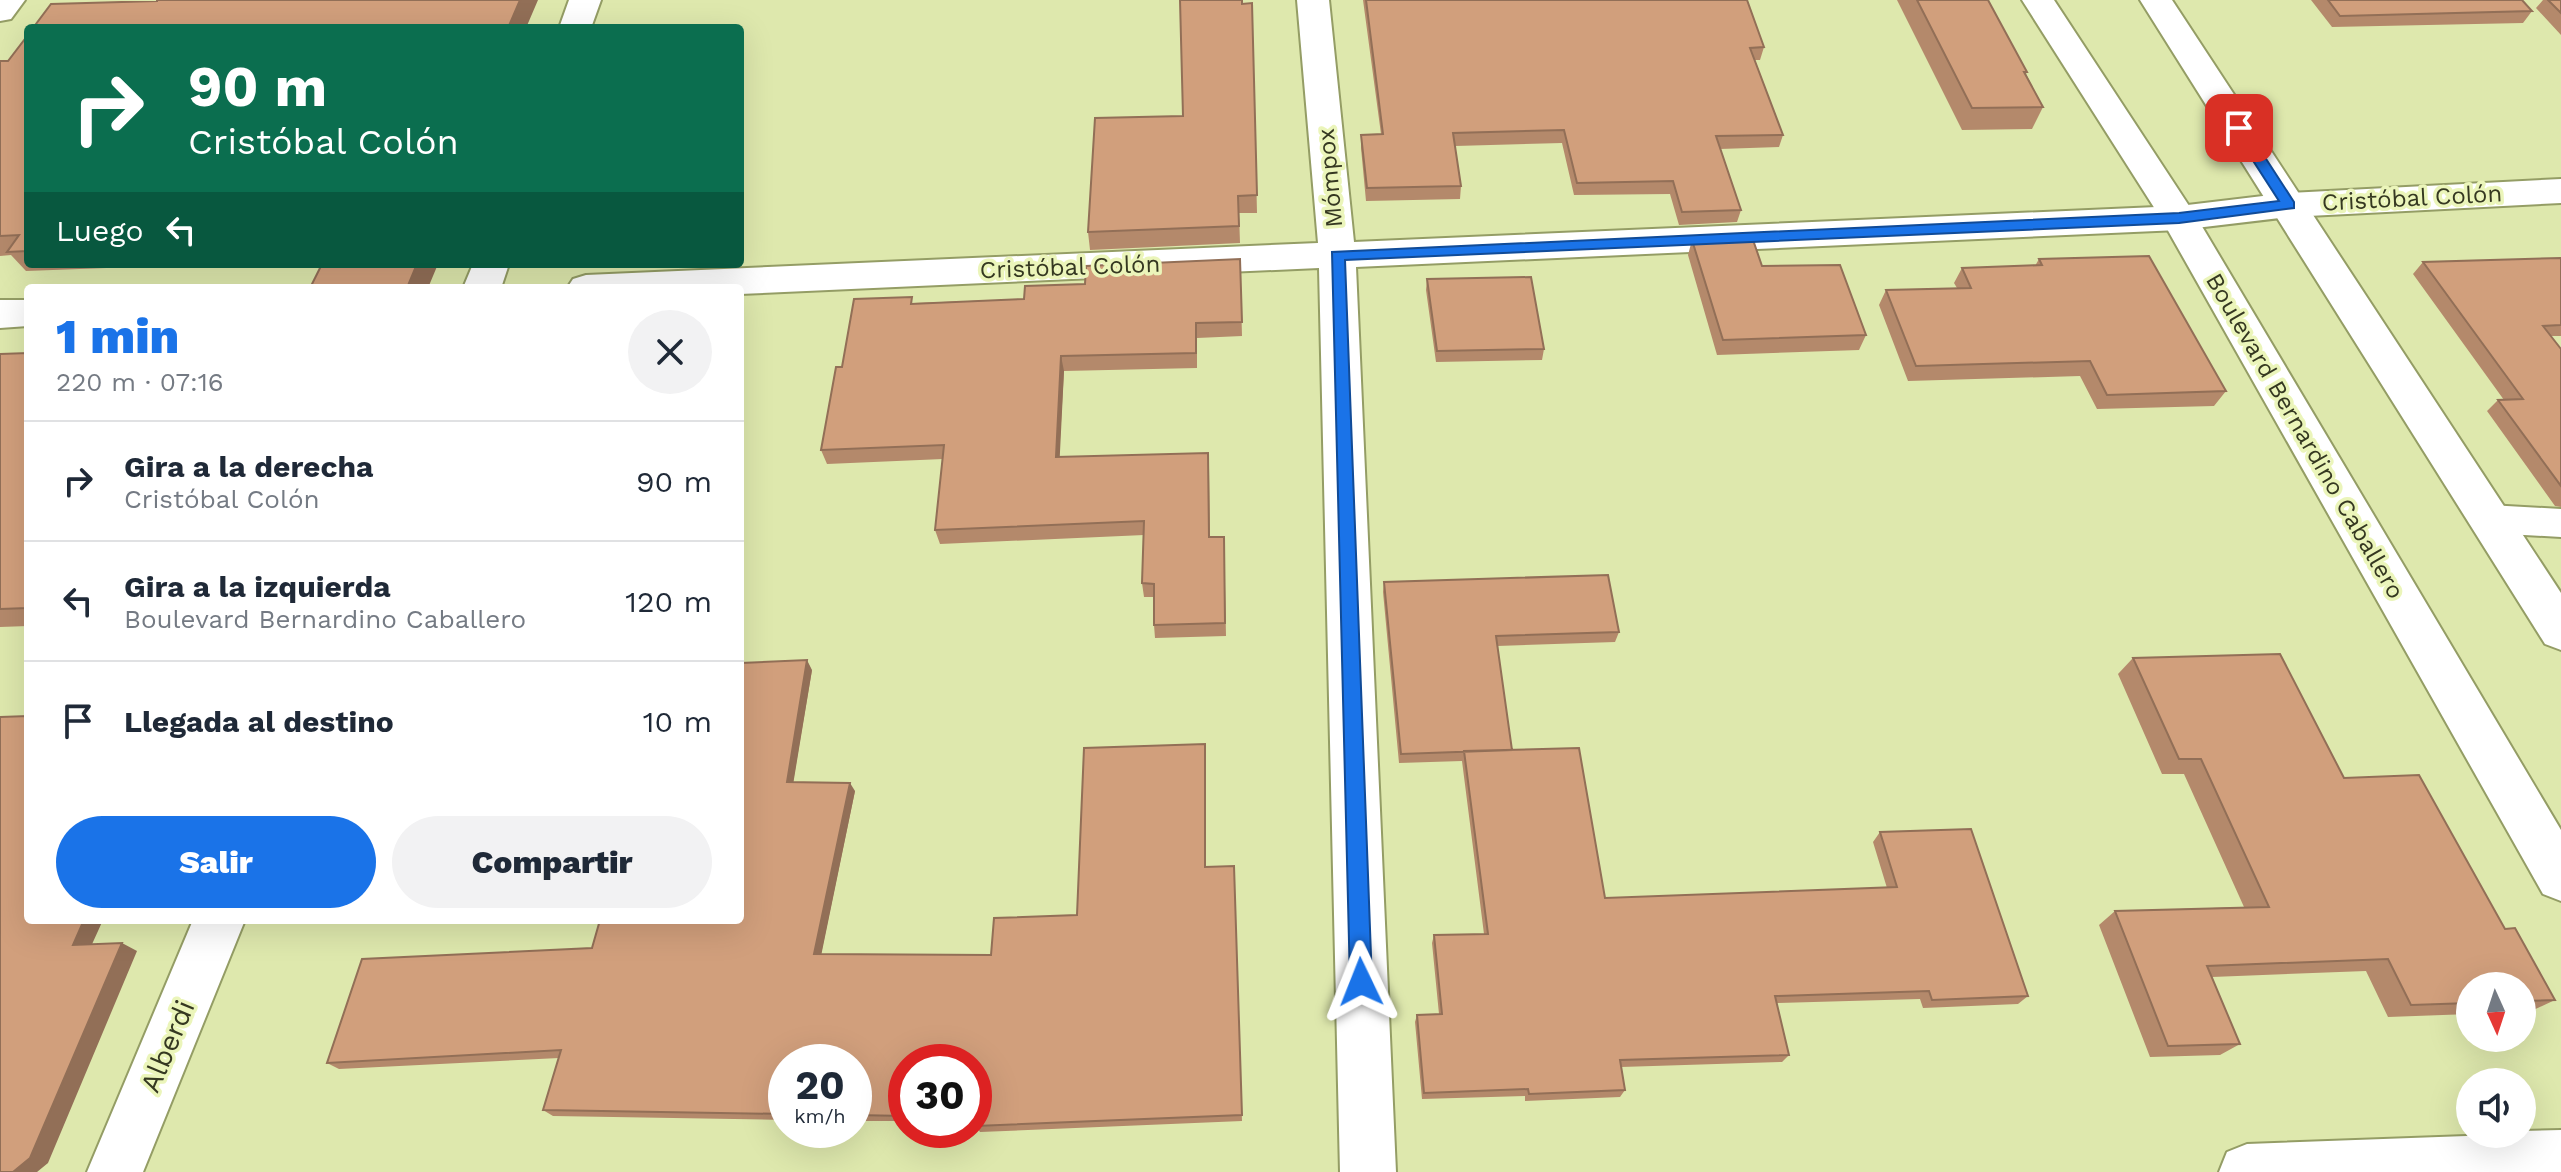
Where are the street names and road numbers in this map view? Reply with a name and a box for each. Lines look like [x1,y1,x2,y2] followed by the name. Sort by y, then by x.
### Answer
[1312,127,1348,229] street label: Mómpox
[2321,179,2503,217] street label: Cristóbal Colón
[979,250,1161,284] street label: Cristóbal Colón
[2200,268,2410,604] street label: Boulevard Bernardino Caballero
[133,995,202,1097] street label: Alberdi

